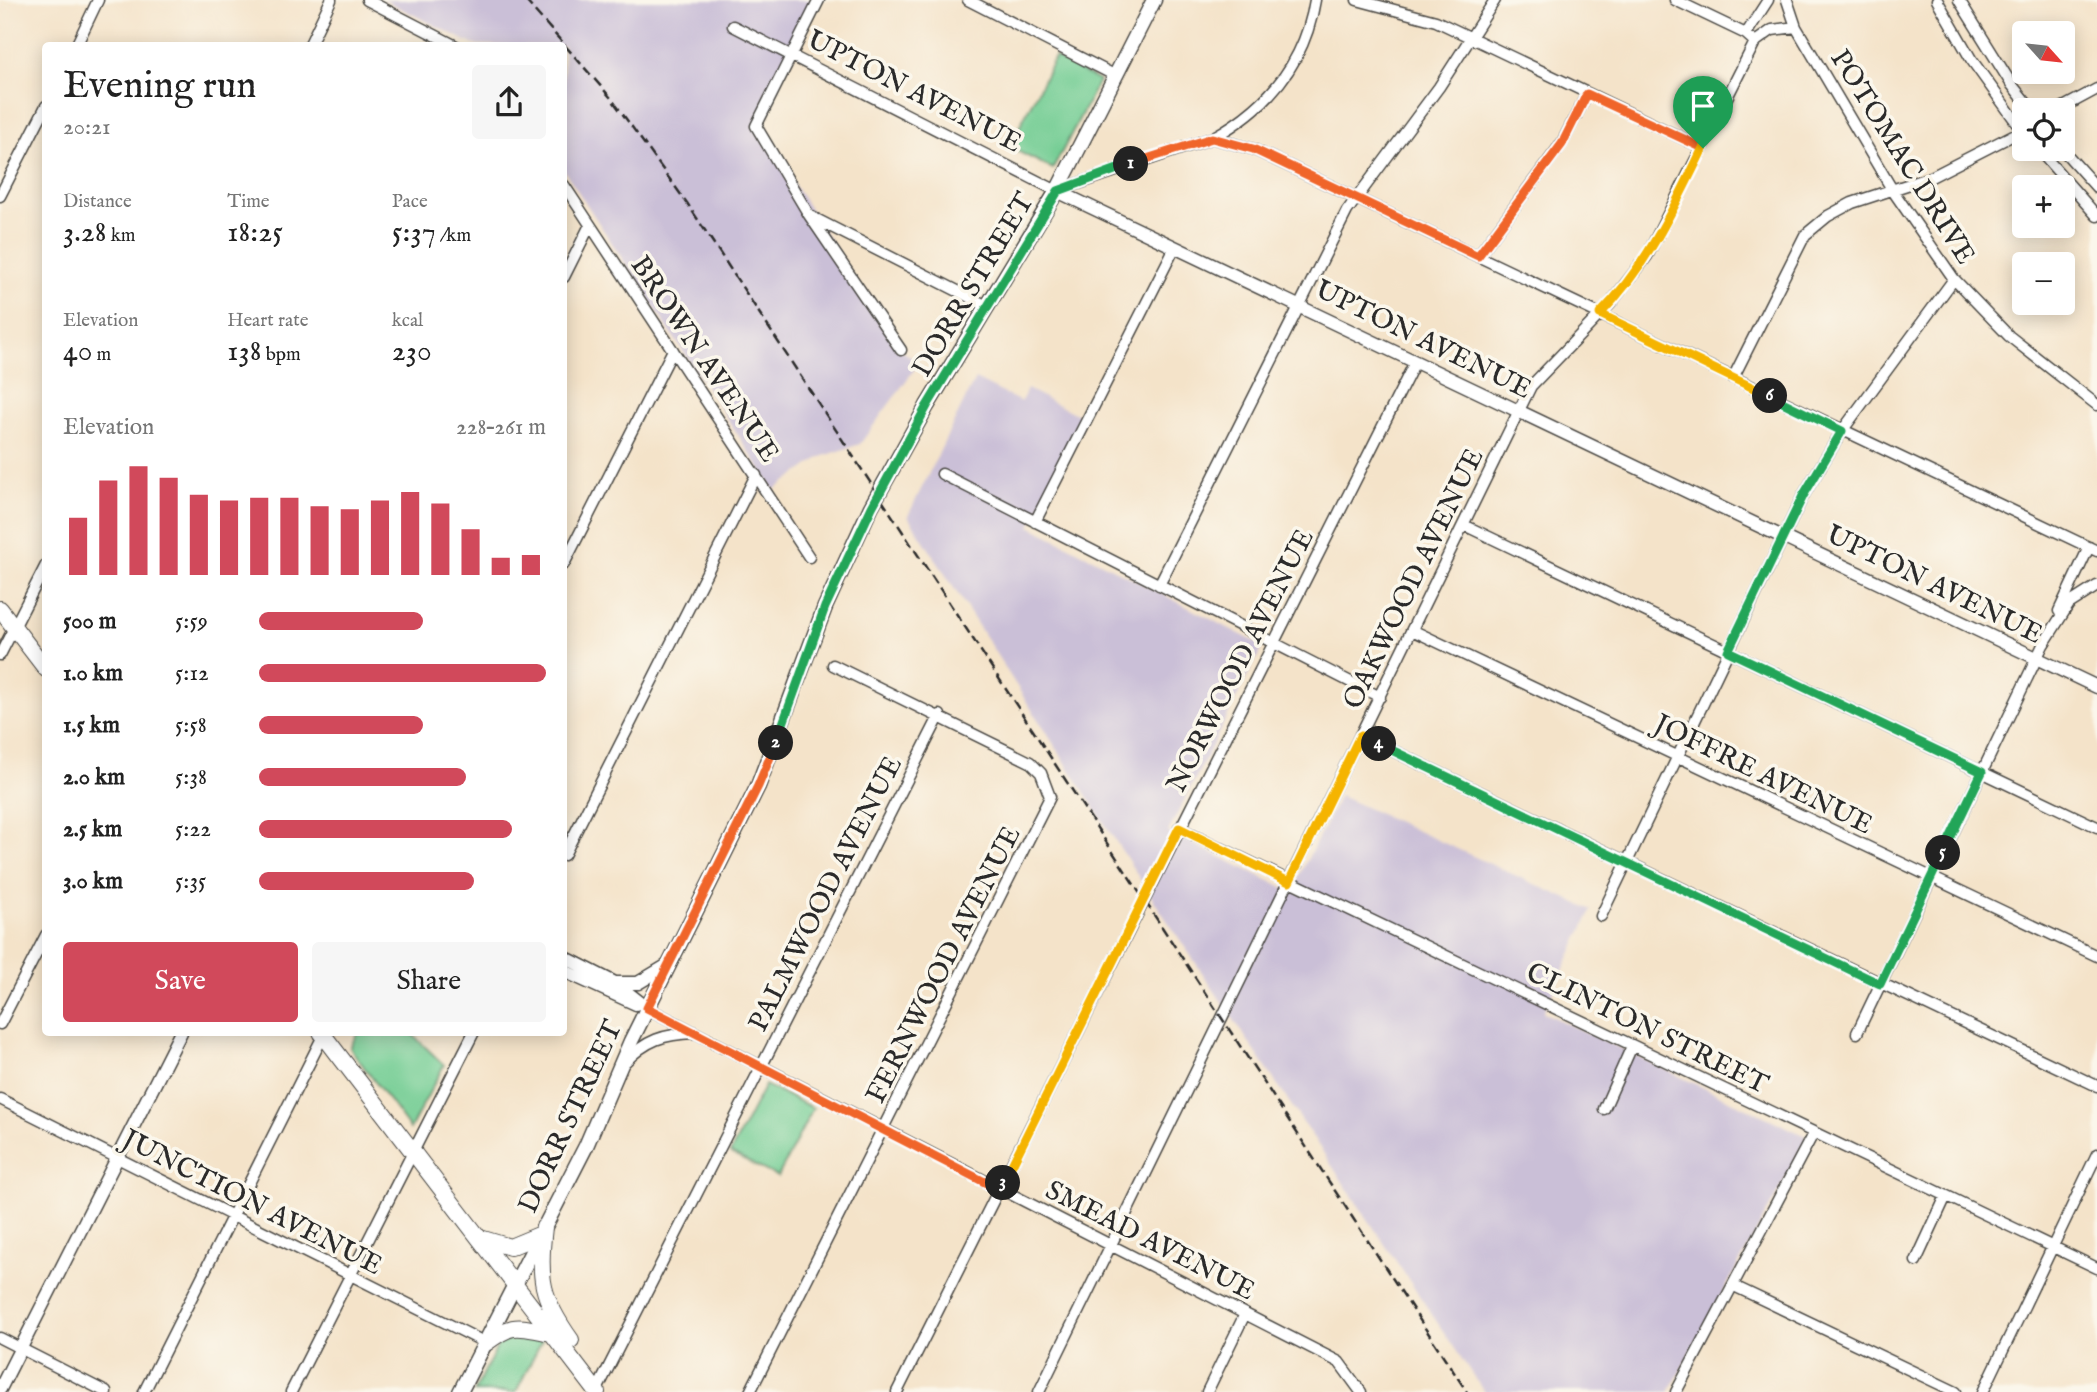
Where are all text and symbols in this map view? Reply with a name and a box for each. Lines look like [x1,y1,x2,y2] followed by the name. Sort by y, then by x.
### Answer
[2012,21,2076,84] north arrow
[2012,21,2075,315] map controls
[801,23,1027,162] street label: UPTON AVENUE
[1822,43,1982,271] street label: POTOMAC DRIVE
[63,63,257,111] text: Evening run
[472,65,546,139] button: share
[1673,76,1733,148] pin
[1684,87,1722,125] icon: arrive
[2012,98,2075,161] button: locate
[63,113,111,142] text: 20:21
[1114,146,1148,182] pin: 1
[1127,151,1134,175] text: 1
[2012,175,2075,238] button: +
[905,186,1043,384] street label: DORR STREET
[63,190,132,214] text: Distance
[227,190,270,214] text: Time
[392,190,428,214] text: Pace
[63,214,106,252] text: 3.28
[227,214,283,252] text: 18:25
[392,214,436,252] text: 5:37
[106,224,135,248] text: km
[436,224,471,248] text: /km
[622,249,786,469] street label: BROWN AVENUE
[2012,252,2075,315] button: −
[1309,273,1537,408] street label: UPTON AVENUE
[63,309,138,333] text: Elevation
[227,309,308,333] text: Heart rate
[392,309,423,333] text: kcal
[63,333,92,371] text: 40
[227,333,261,371] text: 138
[392,333,432,371] text: 230
[92,343,111,367] text: m
[261,343,301,367] text: bpm
[1752,378,1788,414] pin: 6
[1765,383,1774,407] text: 6
[63,413,154,442] text: Elevation
[456,413,546,442] text: 228–261 m
[1336,443,1493,715] street label: OAKWOOD AVENUE
[1820,518,2048,653] street label: UPTON AVENUE
[1160,524,1323,799] street label: NORWOOD AVENUE
[63,607,117,636] text: 500 m
[175,607,208,636] text: 5:59
[63,659,123,688] text: 1.0 km
[175,659,209,688] text: 5:12
[1645,706,1878,843] street label: JOFFRE AVENUE
[63,711,120,740] text: 1.5 km
[175,711,207,740] text: 5:58
[758,726,794,760] pin: 2
[1362,726,1396,762] pin: 4
[771,730,780,754] text: 2
[1374,731,1383,755] text: 4
[742,751,911,1038] street label: PALMWOOD AVENUE
[63,763,125,792] text: 2.0 km
[175,763,207,792] text: 5:38
[63,815,122,844] text: 2.5 km
[175,815,211,844] text: 5:22
[859,821,1029,1110] street label: FERNWOOD AVENUE
[1926,836,1960,870] pin: 5
[1939,840,1946,864] text: 5
[63,867,123,896] text: 3.0 km
[175,867,206,896] text: 5:35
[63,942,298,1022] button: Save
[312,942,546,1022] button: Share
[1520,955,1774,1103] street label: CLINTON STREET
[511,1014,632,1219] street label: DORR STREET
[113,1121,388,1284] street label: JUNCTION AVENUE
[986,1166,1020,1200] pin: 3
[999,1170,1006,1194] text: 3
[1039,1173,1260,1309] street label: SMEAD AVENUE

